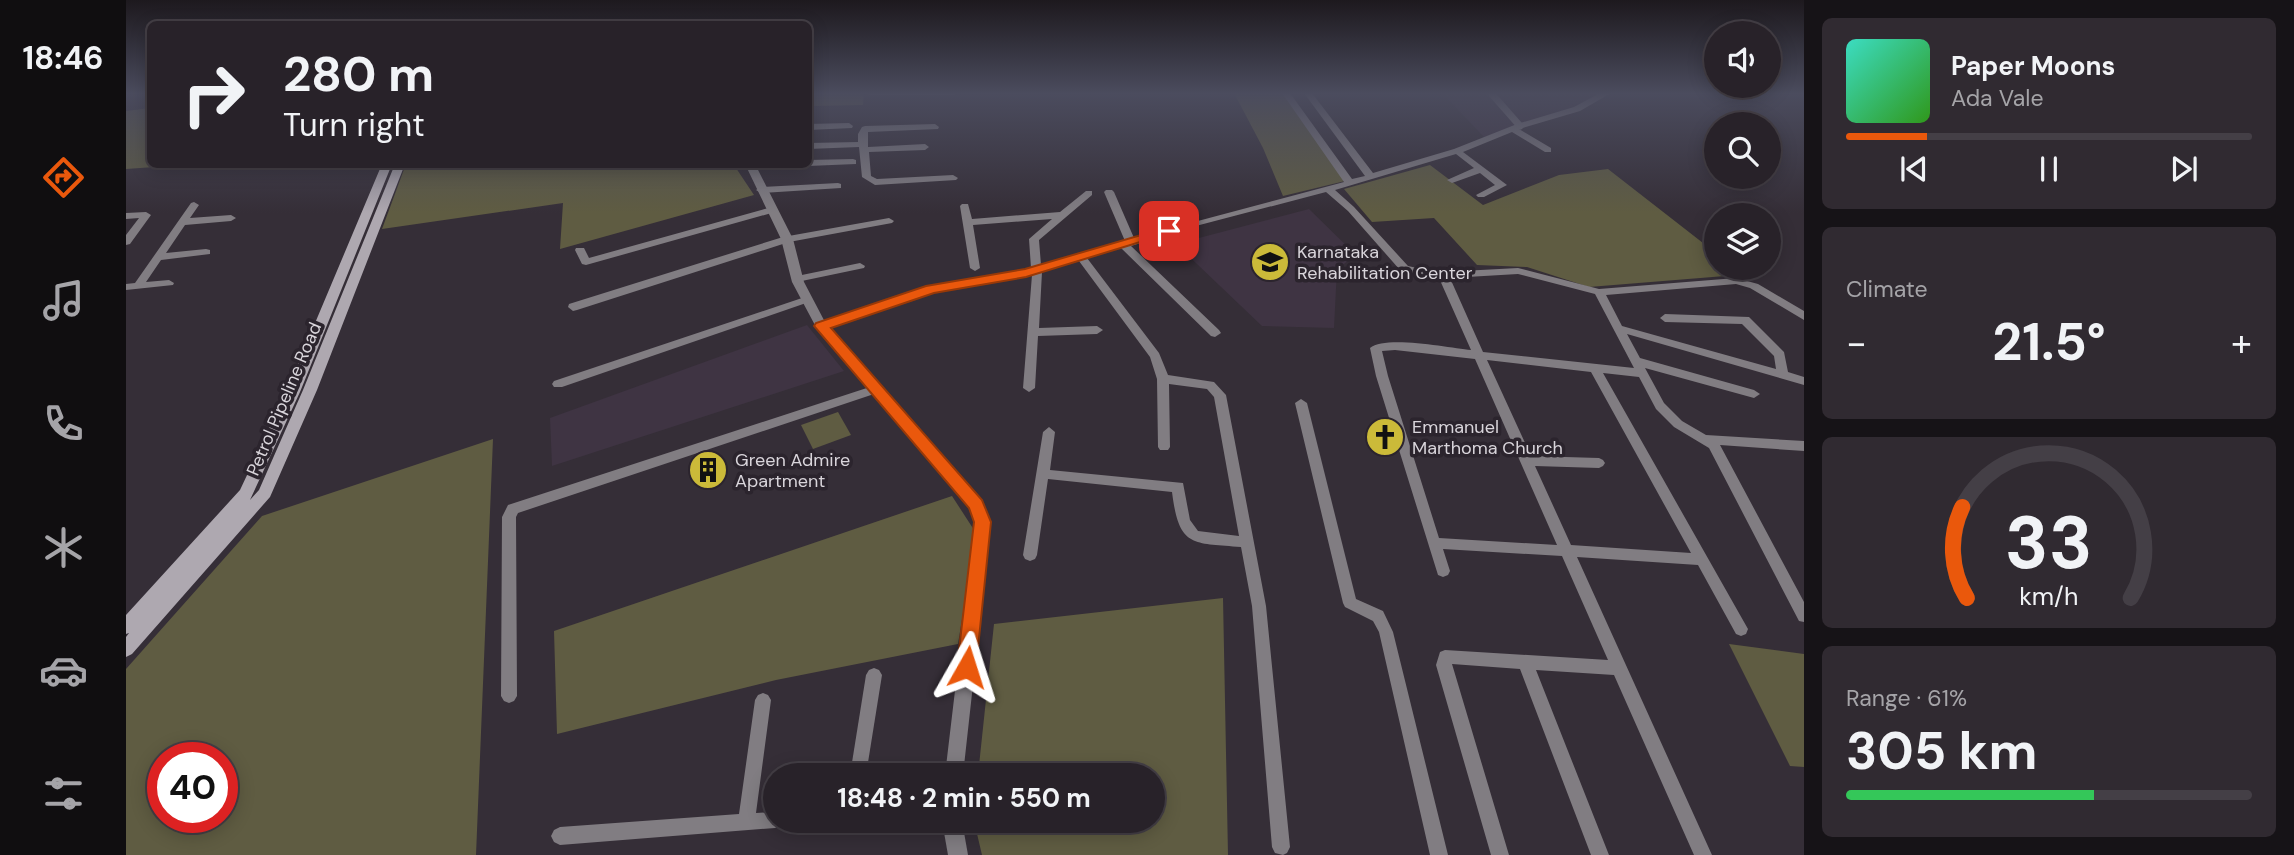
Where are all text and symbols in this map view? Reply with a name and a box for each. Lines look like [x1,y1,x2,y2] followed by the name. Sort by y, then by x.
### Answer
[1704,21,1781,280] map controls
[1704,21,1781,98] button: sound
[22,37,104,79] text: 18:46
[283,42,434,106] text: 280 m
[168,49,259,140] icon: right
[1951,49,2115,83] text: Paper Moons
[1951,83,2044,113] text: Ada Vale
[283,104,425,146] text: Turn right
[1704,112,1781,189] button: search
[1895,150,1933,188] icon: previous
[2030,150,2068,188] icon: pause
[2165,150,2203,188] icon: next
[39,153,88,202] icon: directions
[1139,201,1199,261] pin
[1704,203,1781,280] button: layers
[1150,212,1188,250] icon: arrive
[1297,240,1473,285] place label: Karnataka Rehabilitation Center
[1249,241,1291,283] school or university icon: Karnataka Rehabilitation Center
[1846,274,1928,304] text: Climate
[39,276,88,325] icon: music
[1992,308,2106,376] text: 21.5°
[1846,318,1867,368] text: −
[2231,318,2252,368] text: +
[241,319,327,479] street label: Petrol Pipeline Road
[39,399,88,448] icon: phone
[1412,415,1563,460] place label: Emmanuel Marthoma Church
[1364,416,1406,458] church icon: Emmanuel Marthoma Church
[735,448,850,493] place label: Green Admire Apartment
[687,449,729,491] building icon: Green Admire Apartment
[2005,497,2093,592] text: 33
[39,523,88,572] icon: climate
[2019,580,2079,613] text: km/h
[930,630,1004,704] position arrow
[39,646,88,695] icon: car
[1846,683,1967,713] text: Range · 61%
[1846,717,2038,785] text: 305 km
[147,742,238,833] speed limit sign: 40
[39,769,88,818] icon: filters
[837,781,1091,815] text: 18:48 · 2 min · 550 m

